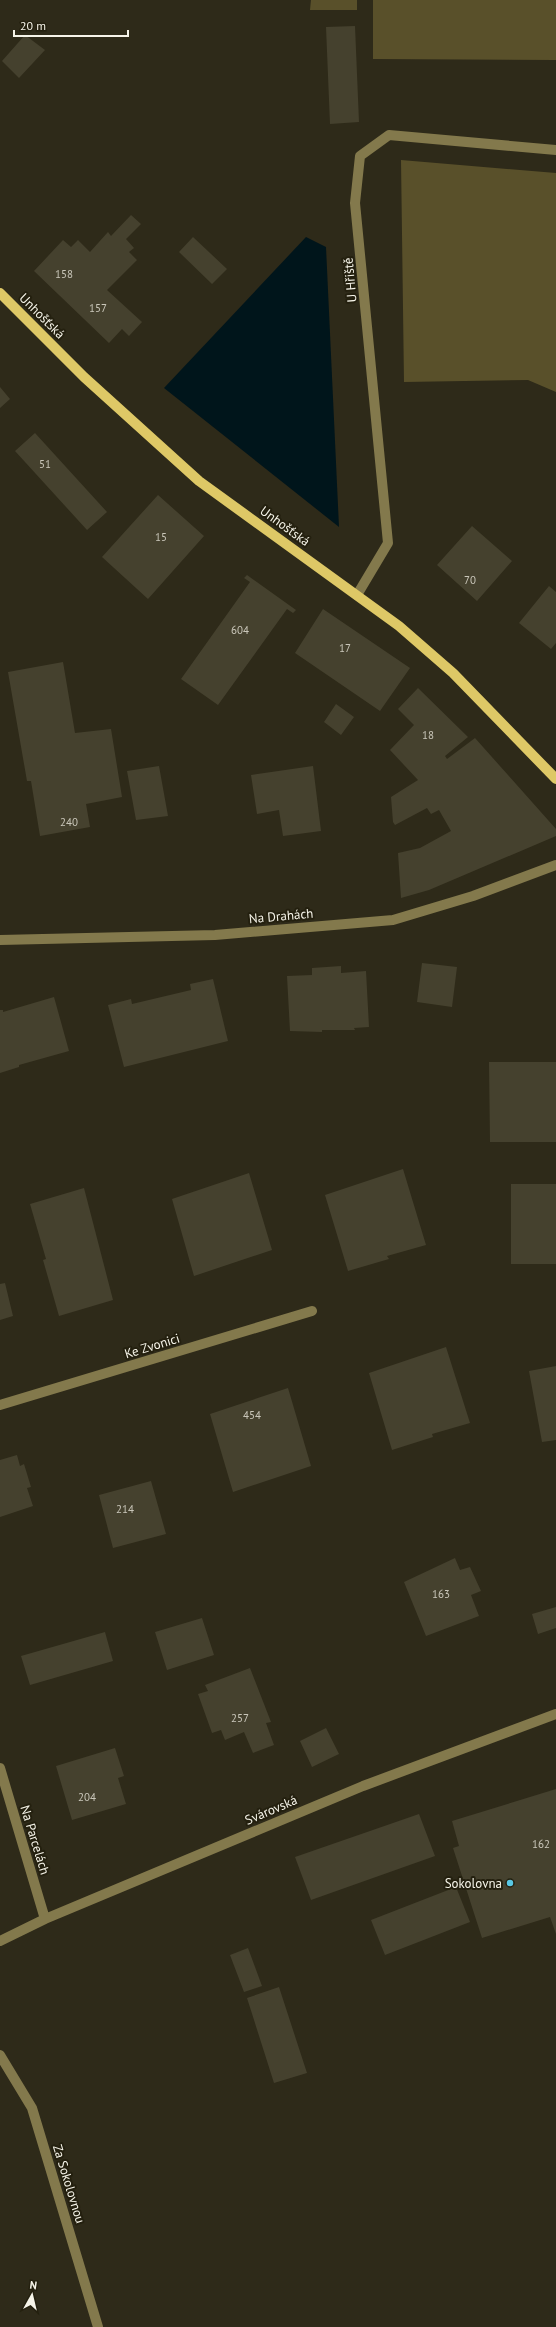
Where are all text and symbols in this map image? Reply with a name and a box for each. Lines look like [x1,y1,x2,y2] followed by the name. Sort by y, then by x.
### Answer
[14,12,128,38] scale bar
[20,18,46,33] text: 20 m
[340,257,360,303] street label: U Hřiště
[55,267,73,281] house number: 158
[16,290,68,342] street label: Unhošťská
[89,301,107,315] house number: 157
[39,457,51,471] house number: 51
[257,502,313,550] street label: Unhošťská
[155,530,167,544] house number: 15
[464,573,476,587] house number: 70
[231,623,249,637] house number: 604
[339,641,351,655] house number: 17
[422,728,434,742] house number: 18
[60,815,78,829] house number: 240
[248,905,314,927] street label: Na Drahách
[122,1330,182,1362] street label: Ke Zvonici
[243,1408,261,1422] house number: 454
[116,1502,134,1516] house number: 214
[432,1587,450,1601] house number: 163
[231,1711,249,1725] house number: 257
[78,1790,96,1804] house number: 204
[242,1791,300,1829] street label: Svárovská
[16,1803,54,1877] street label: Na Parcelách
[532,1837,550,1851] house number: 162
[445,1875,502,1892] place label: Sokolovna
[505,1878,515,1888] marker: Sokolovna
[49,2143,89,2225] street label: Za Sokolovnou
[12,2275,52,2315] north arrow
[29,2278,38,2293] text: N

